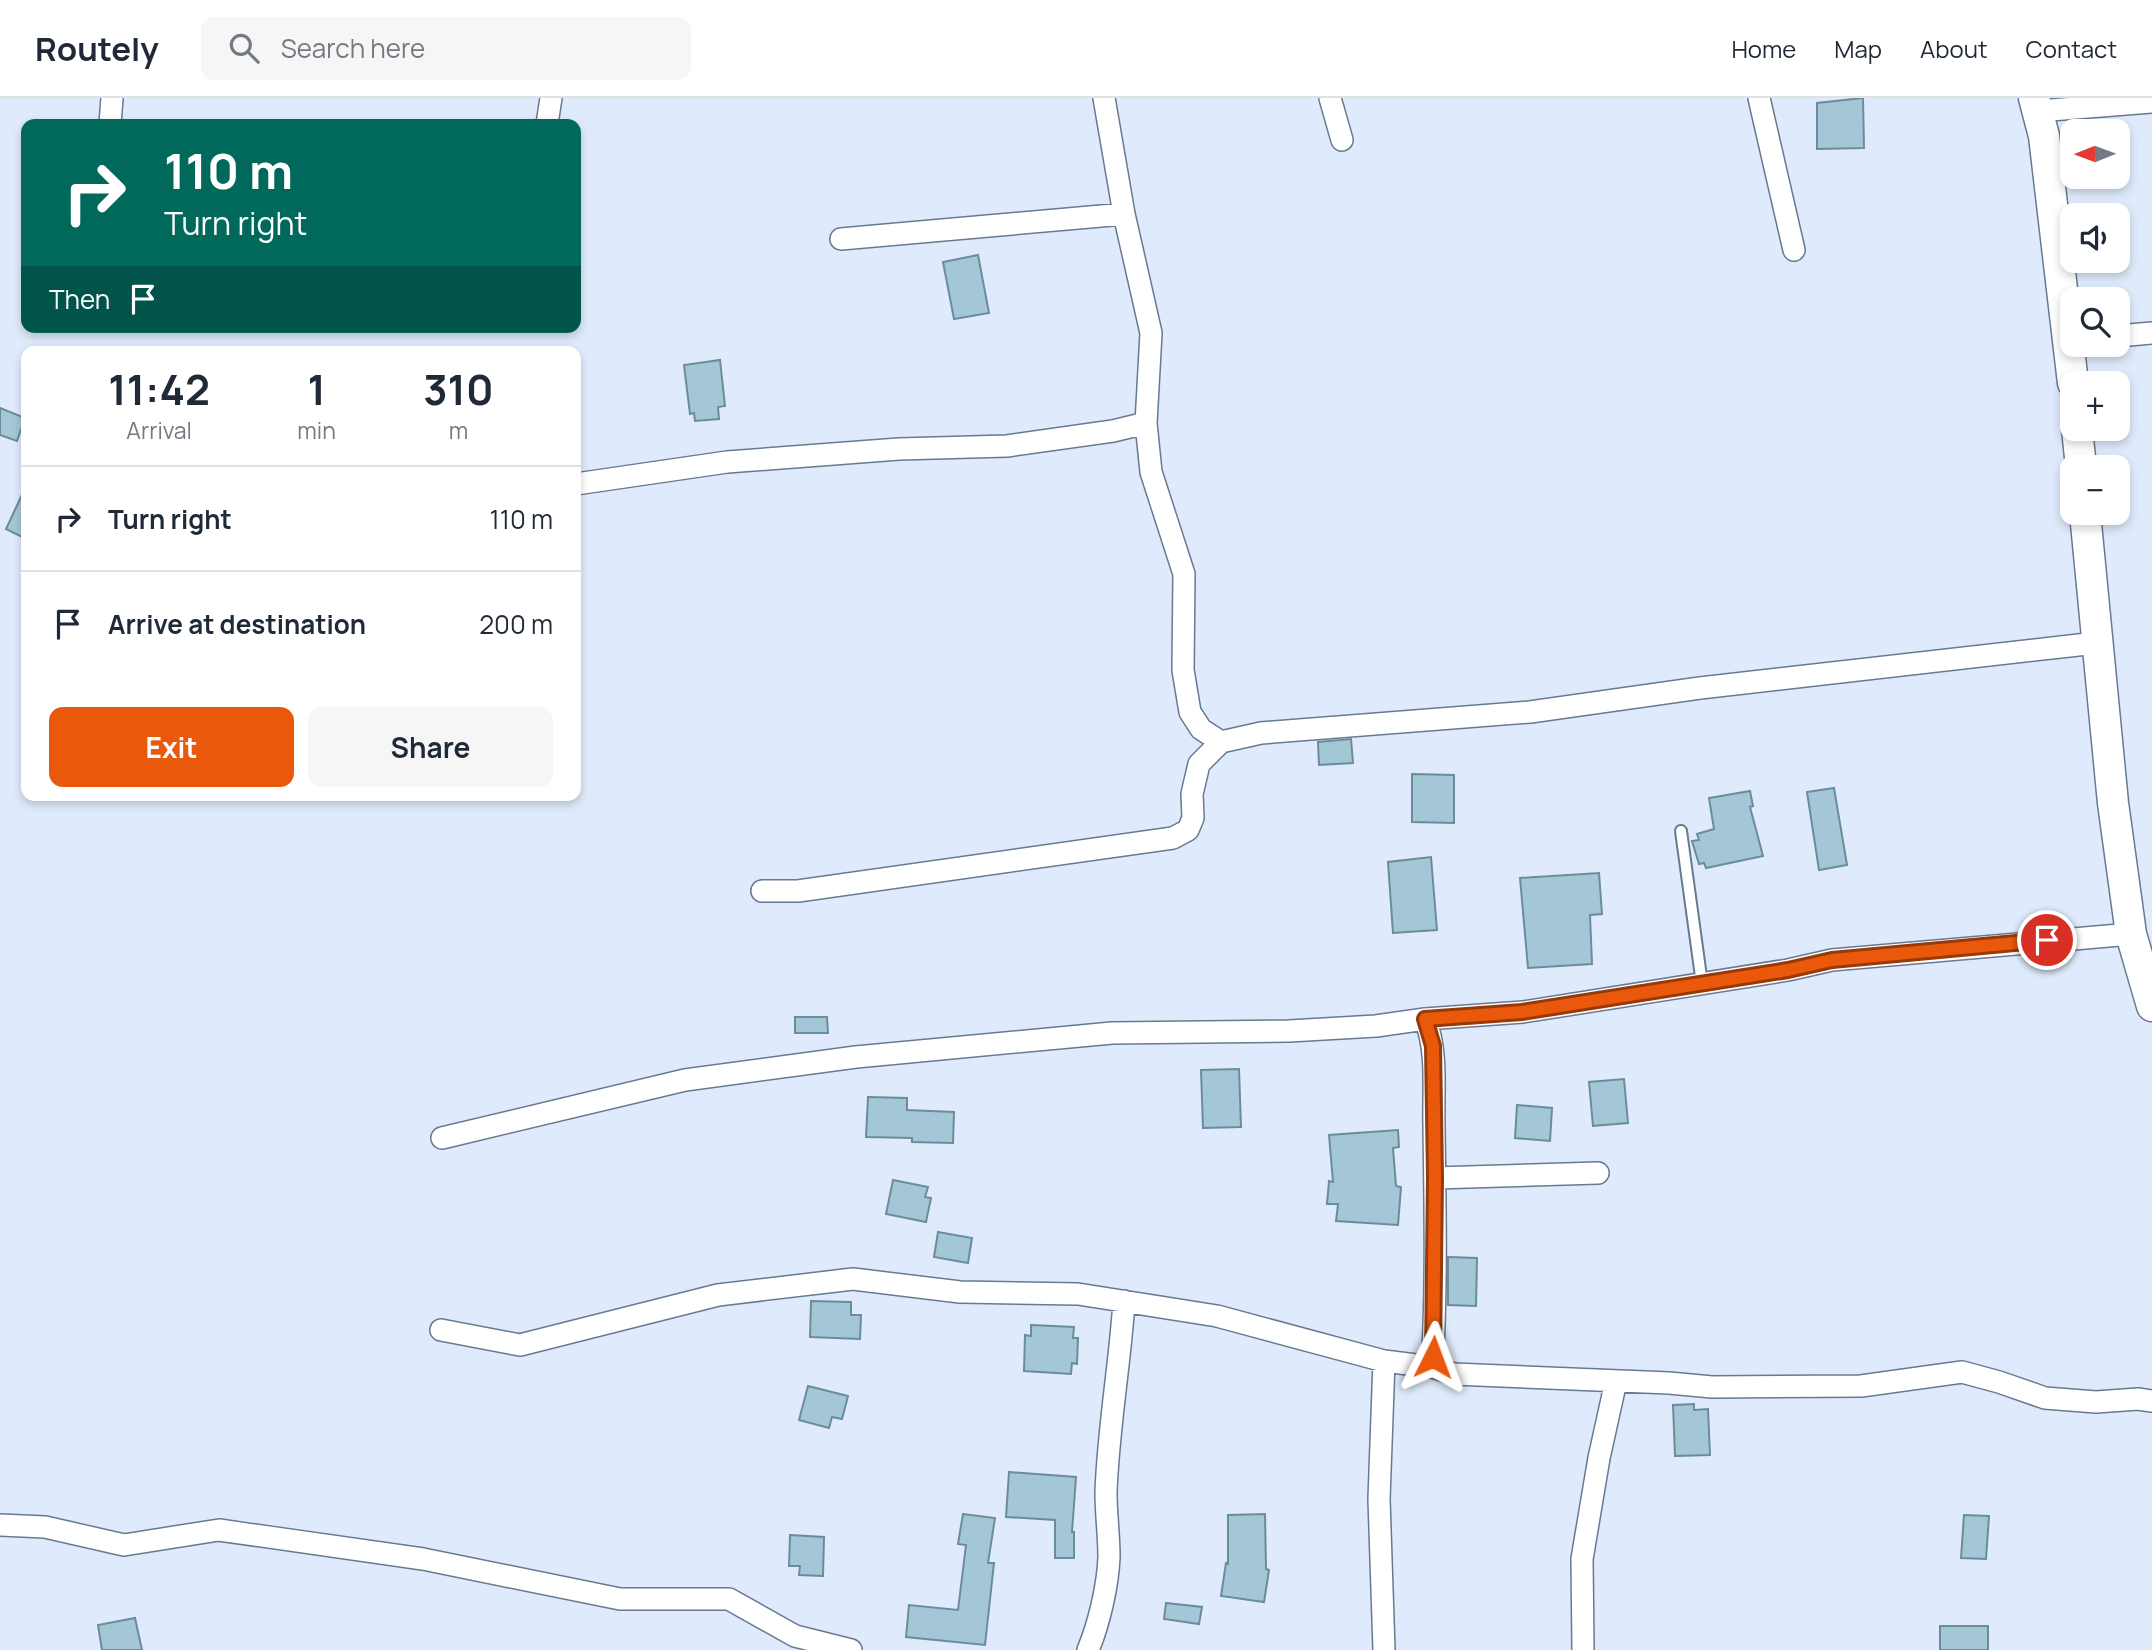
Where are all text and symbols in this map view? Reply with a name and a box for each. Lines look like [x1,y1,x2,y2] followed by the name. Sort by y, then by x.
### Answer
[201,17,691,80] search box
[35,26,159,71] text: Routely
[225,29,263,67] icon: search
[281,30,425,66] text: Search here
[1731,32,1796,65] text: Home
[1834,32,1882,65] text: Map
[1920,32,1988,65] text: About
[2026,32,2117,65] text: Contact
[2060,119,2130,189] north arrow
[2060,119,2130,525] map controls
[164,137,293,204] text: 110 m
[49,147,140,238] icon: right
[164,201,307,245] text: Turn right
[2060,203,2130,273] button: sound
[124,280,162,318] icon: arrive
[49,281,110,317] text: Then
[2060,287,2130,357] button: search
[108,360,210,418] text: 11:42
[307,360,326,418] text: 1
[423,360,494,418] text: 310
[2060,371,2130,441] button: +
[126,414,192,446] text: Arrival
[297,414,336,446] text: min
[449,414,468,446] text: m
[2060,455,2130,525] button: −
[49,500,87,538] icon: right
[108,501,232,537] text: Turn right
[490,501,553,537] text: 110 m
[49,605,87,643] icon: arrive
[108,606,366,642] text: Arrive at destination
[479,606,553,642] text: 200 m
[49,707,294,787] button: Exit
[308,707,553,787] button: Share
[2017,910,2077,970] pin
[2028,921,2066,959] icon: arrive
[1396,1320,1470,1394] position arrow

